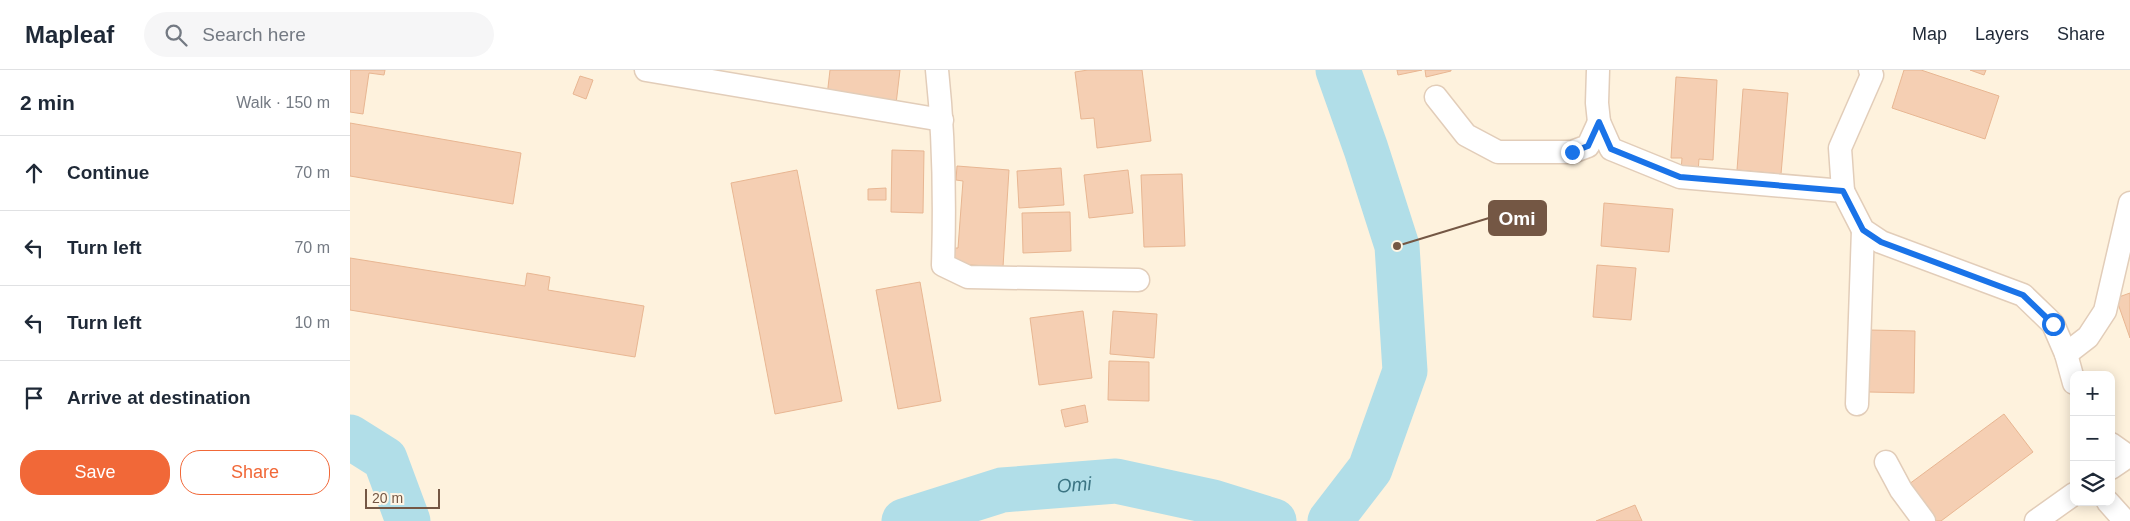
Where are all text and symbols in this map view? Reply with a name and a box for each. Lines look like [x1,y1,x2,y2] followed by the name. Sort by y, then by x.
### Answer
[144,12,494,57] search box
[25,21,114,48] text: Mapleaf
[162,21,190,49] icon: search
[202,24,306,45] text: Search here
[1912,24,1947,44] text: Map
[1975,24,2029,44] text: Layers
[2057,24,2105,44] text: Share
[20,91,75,114] text: 2 min
[236,94,330,111] text: Walk · 150 m
[1561,141,1584,164] route end
[20,159,48,187] icon: ahead
[67,162,149,183] text: Continue
[294,164,330,181] text: 70 m
[1489,201,1546,235] callout: Omi
[1499,208,1535,229] text: Omi
[20,234,48,262] icon: left
[67,237,142,258] text: Turn left
[294,239,330,256] text: 70 m
[20,309,48,337] icon: left
[67,312,142,333] text: Turn left
[2042,313,2065,336] route start
[294,314,330,331] text: 10 m
[2070,371,2115,506] map controls
[2070,371,2115,416] button: +
[20,384,48,412] icon: arrive
[67,387,251,408] text: Arrive at destination
[2070,416,2115,461] button: −
[20,450,170,495] button: Save
[180,450,330,495] button: Share
[2070,461,2115,506] button: layers
[1056,472,1093,496] water label: Omi
[365,486,440,509] scale bar
[372,490,403,506] text: 20 m

